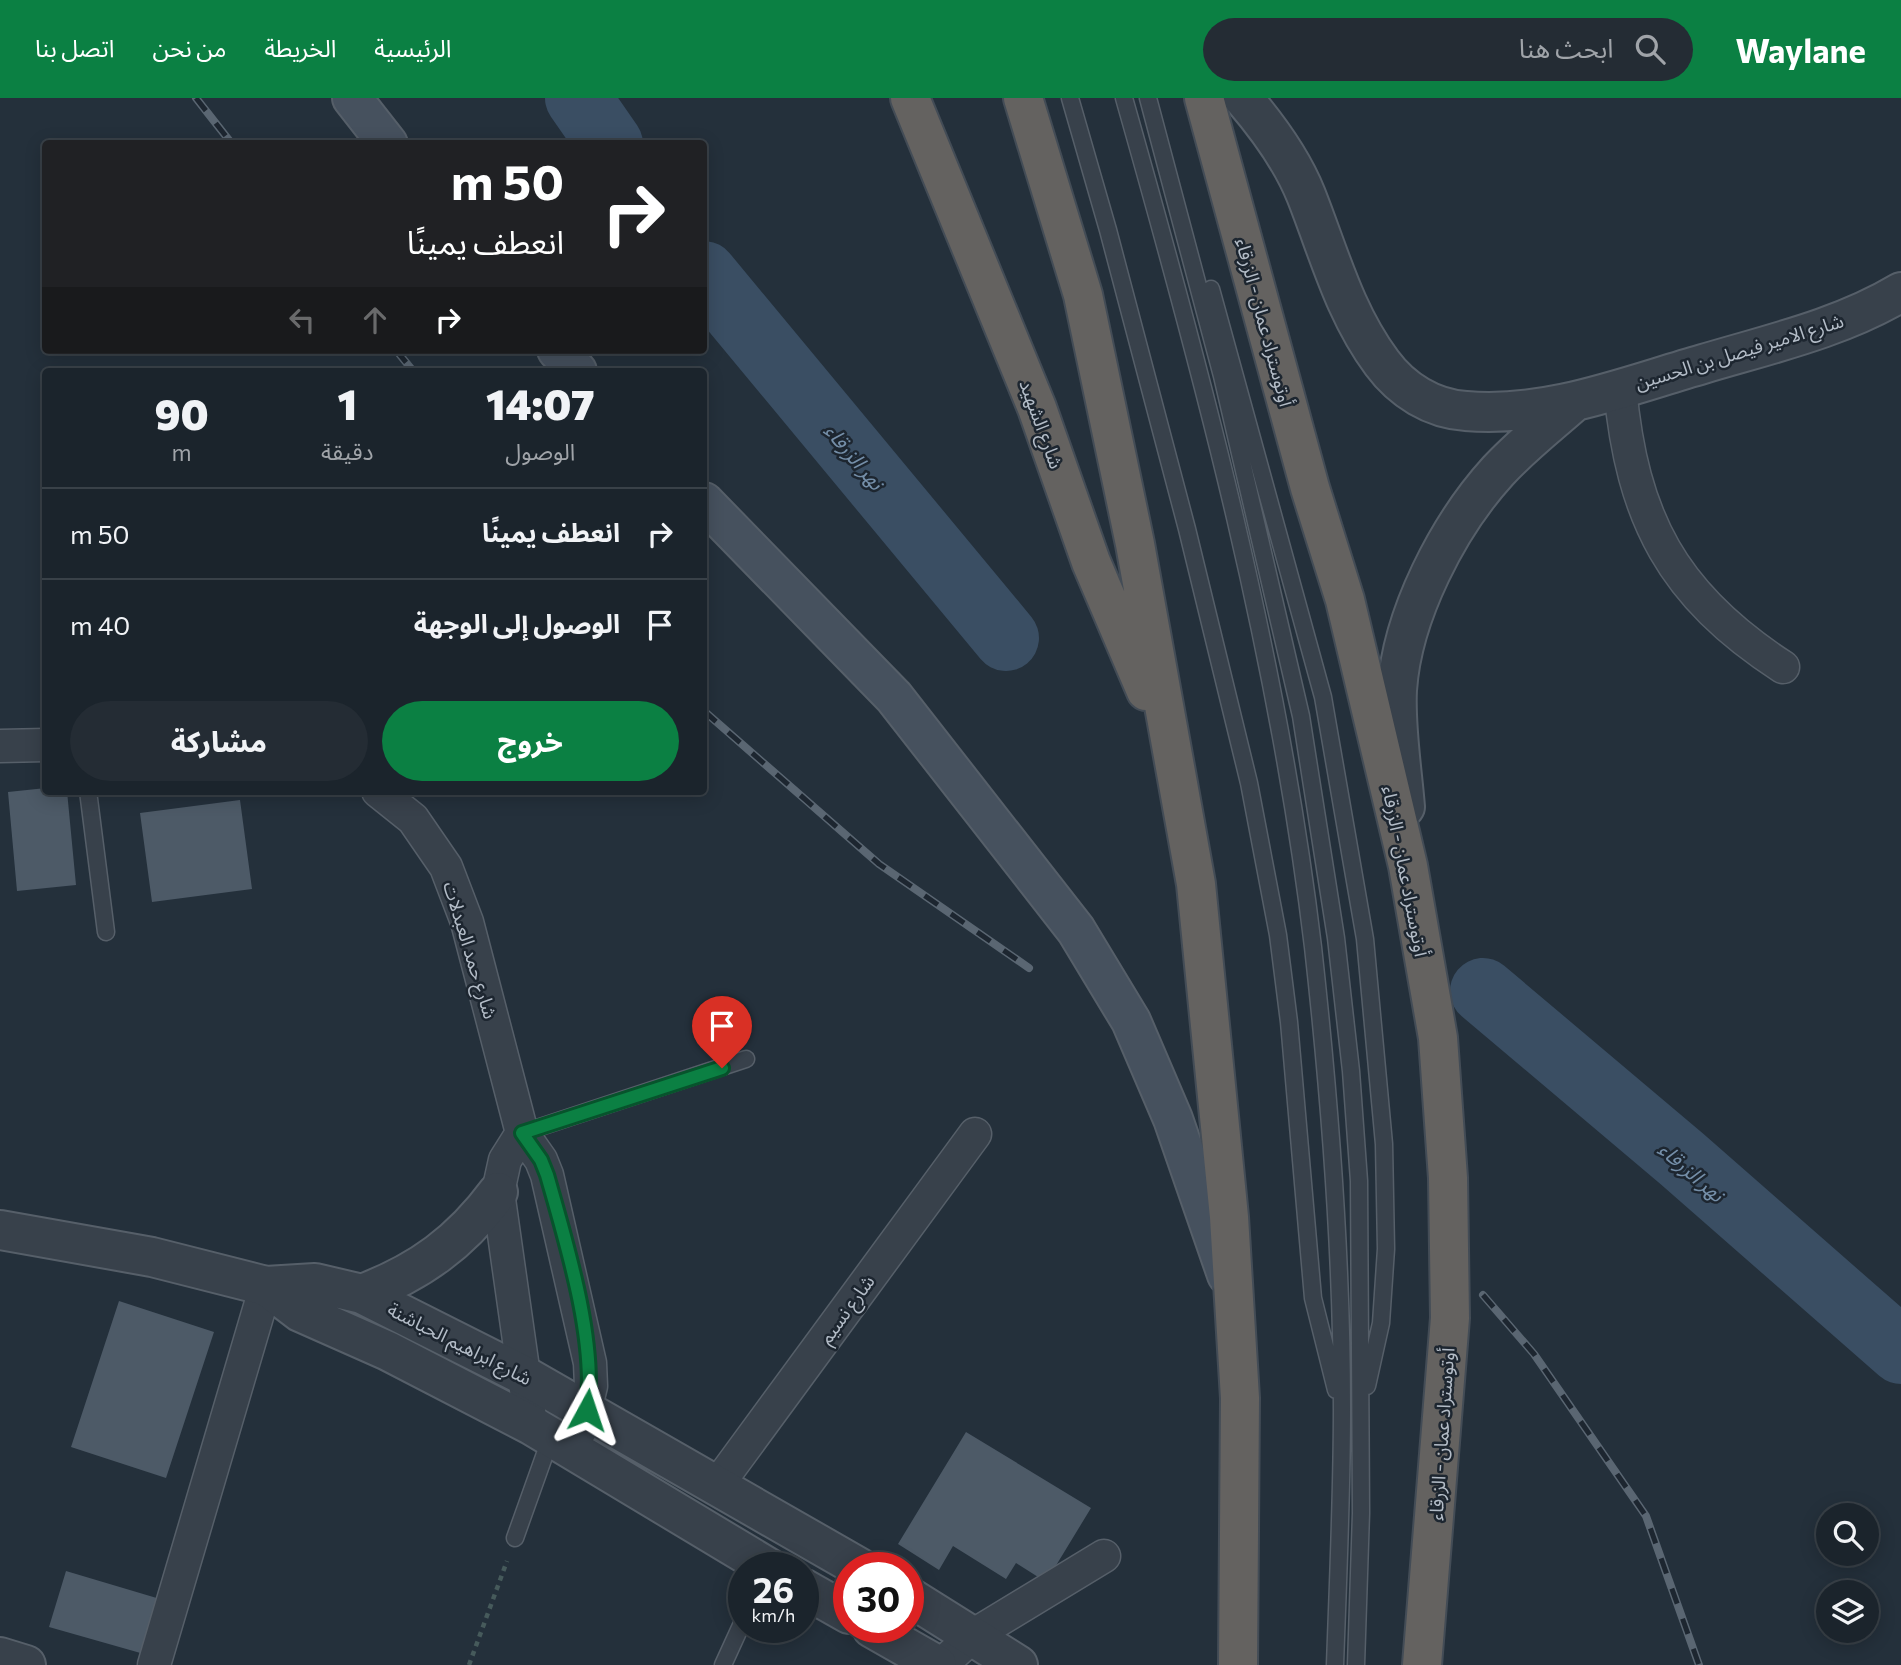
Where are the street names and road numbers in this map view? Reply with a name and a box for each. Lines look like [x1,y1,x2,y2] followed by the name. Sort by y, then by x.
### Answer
[1230,235,1299,409] street label: أوتوستراد عمان - الزرقاء
[1632,308,1847,397] street label: شارع الامير فيصل بن الحسين
[1012,376,1069,473] street label: شارع الشهيد
[1377,784,1434,959] street label: أوتوستراد عمان - الزرقاء
[436,878,503,1022] street label: شارع حمد العبدلات
[813,1270,882,1350] street label: شارع نسيم
[382,1297,536,1393] street label: شارع ابراهيم الحباشنة
[1423,1346,1460,1521] street label: أوتوستراد عمان - الزرقاء

